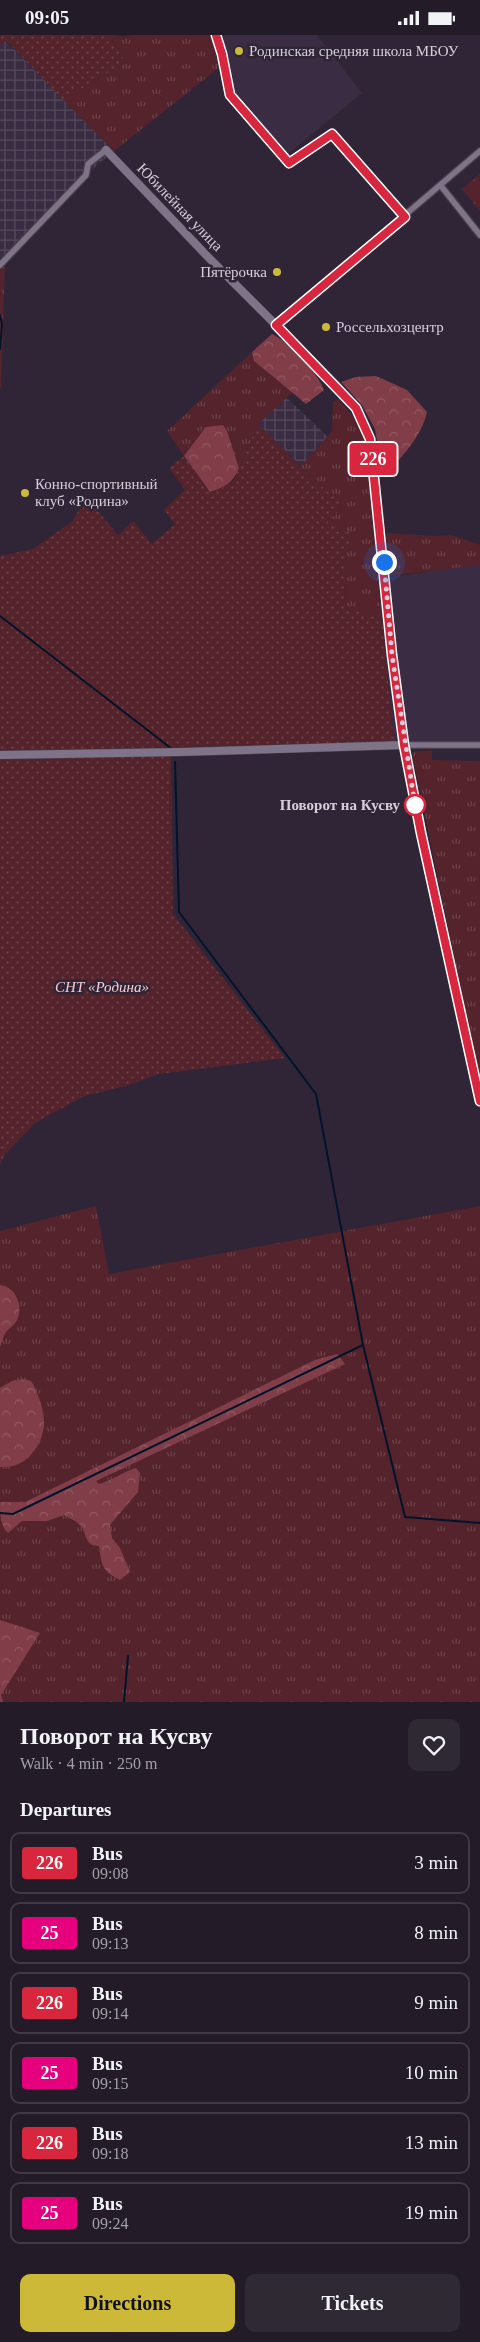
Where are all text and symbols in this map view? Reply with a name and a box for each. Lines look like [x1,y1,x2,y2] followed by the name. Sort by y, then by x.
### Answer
[25,7,69,28] text: 09:05
[249,43,459,59] place label: Родинская средняя школа МБОУ
[233,45,245,57] marker: Родинская средняя школа МБОУ
[134,160,226,254] street label: Юбилейная улица
[200,264,267,280] place label: Пятёрочка
[271,266,283,278] marker: Пятёрочка
[336,319,444,335] place label: Россельхозцентр
[320,321,332,333] marker: Россельхозцентр
[344,443,402,475] line badge: 226
[360,449,387,469] text: 226
[35,476,158,509] place label: Конно-спортивный клуб «Родина»
[19,487,31,499] marker: Конно-спортивный клуб «Родина»
[372,550,397,575] your location
[404,794,426,816] marker: Поворот на Кусву
[280,797,401,813] place label: Поворот на Кусву
[55,979,149,995] park label: СНТ «Родина»
[408,1719,460,1771] button: heart
[20,1723,212,1749] text: Поворот на Кусву
[20,1755,157,1772] text: Walk · 4 min · 250 m
[20,1799,111,1820] text: Departures
[92,1843,123,1864] text: Bus
[414,1852,458,1873] text: 3 min
[36,1853,63,1873] text: 226
[92,1865,128,1882] text: 09:08
[92,1913,123,1934] text: Bus
[414,1922,458,1943] text: 8 min
[41,1923,59,1943] text: 25
[92,1935,128,1952] text: 09:13
[92,1983,123,2004] text: Bus
[414,1992,458,2013] text: 9 min
[36,1993,63,2013] text: 226
[92,2005,128,2022] text: 09:14
[92,2053,123,2074] text: Bus
[405,2062,458,2083] text: 10 min
[41,2063,59,2083] text: 25
[92,2075,128,2092] text: 09:15
[92,2123,123,2144] text: Bus
[405,2132,458,2153] text: 13 min
[36,2133,63,2153] text: 226
[92,2145,128,2162] text: 09:18
[92,2193,123,2214] text: Bus
[405,2202,458,2223] text: 19 min
[41,2203,59,2223] text: 25
[92,2215,128,2232] text: 09:24
[20,2274,235,2332] button: Directions
[245,2274,460,2332] button: Tickets

